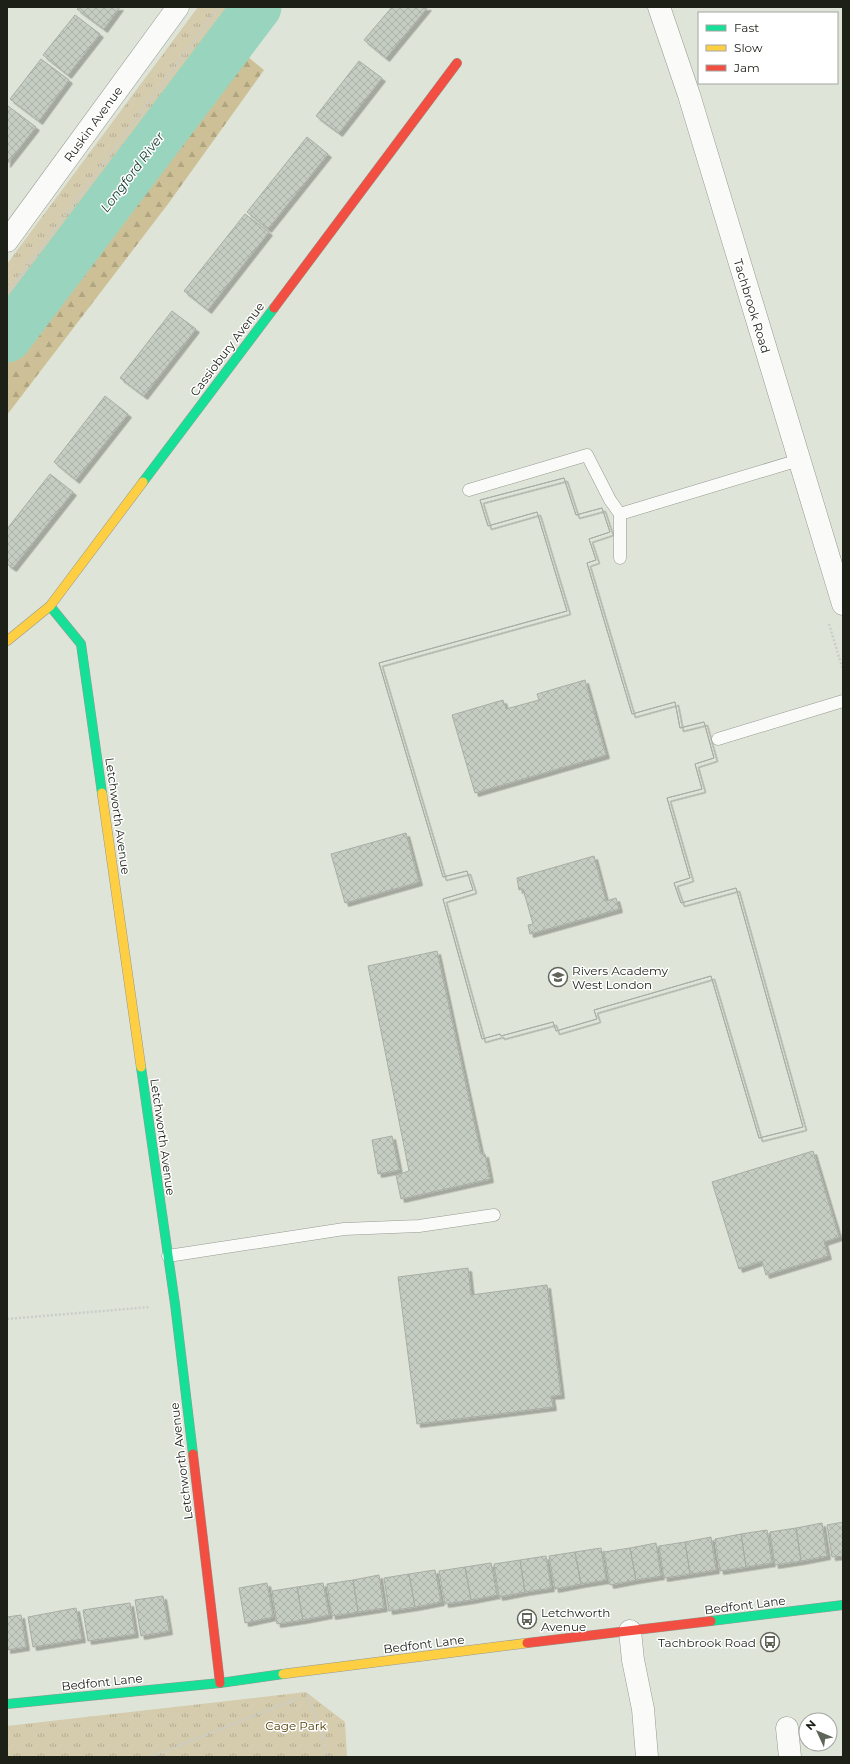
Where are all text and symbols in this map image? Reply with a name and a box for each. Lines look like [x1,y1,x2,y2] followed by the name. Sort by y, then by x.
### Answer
[698,12,838,84] legend
[734,20,759,35] text: Fast
[734,40,763,55] text: Slow
[733,60,760,75] text: Jam
[61,83,125,165] street label: Ruskin Avenue
[97,128,168,215] water label: Longford River
[731,257,773,355] street label: Tachbrook Road
[187,299,267,399] street label: Cassiobury Avenue
[102,757,134,875] street label: Letchworth Avenue
[572,963,669,992] place label: Rivers Academy West London
[547,966,569,988] school or university icon: Rivers Academy West London
[147,1078,179,1196] street label: Letchworth Avenue
[166,1402,196,1520] street label: Letchworth Avenue
[704,1593,786,1617] street label: Bedfont Lane
[541,1605,610,1634] place label: Letchworth Avenue
[516,1608,538,1630] bus stop icon: Letchworth Avenue
[759,1631,781,1653] bus stop icon: Tachbrook Road
[383,1632,465,1656] street label: Bedfont Lane
[658,1635,756,1650] place label: Tachbrook Road
[61,1670,143,1694] street label: Bedfont Lane
[798,1712,838,1752] north arrow
[803,1717,819,1733] text: N
[265,1718,328,1733] park label: Cage Park

